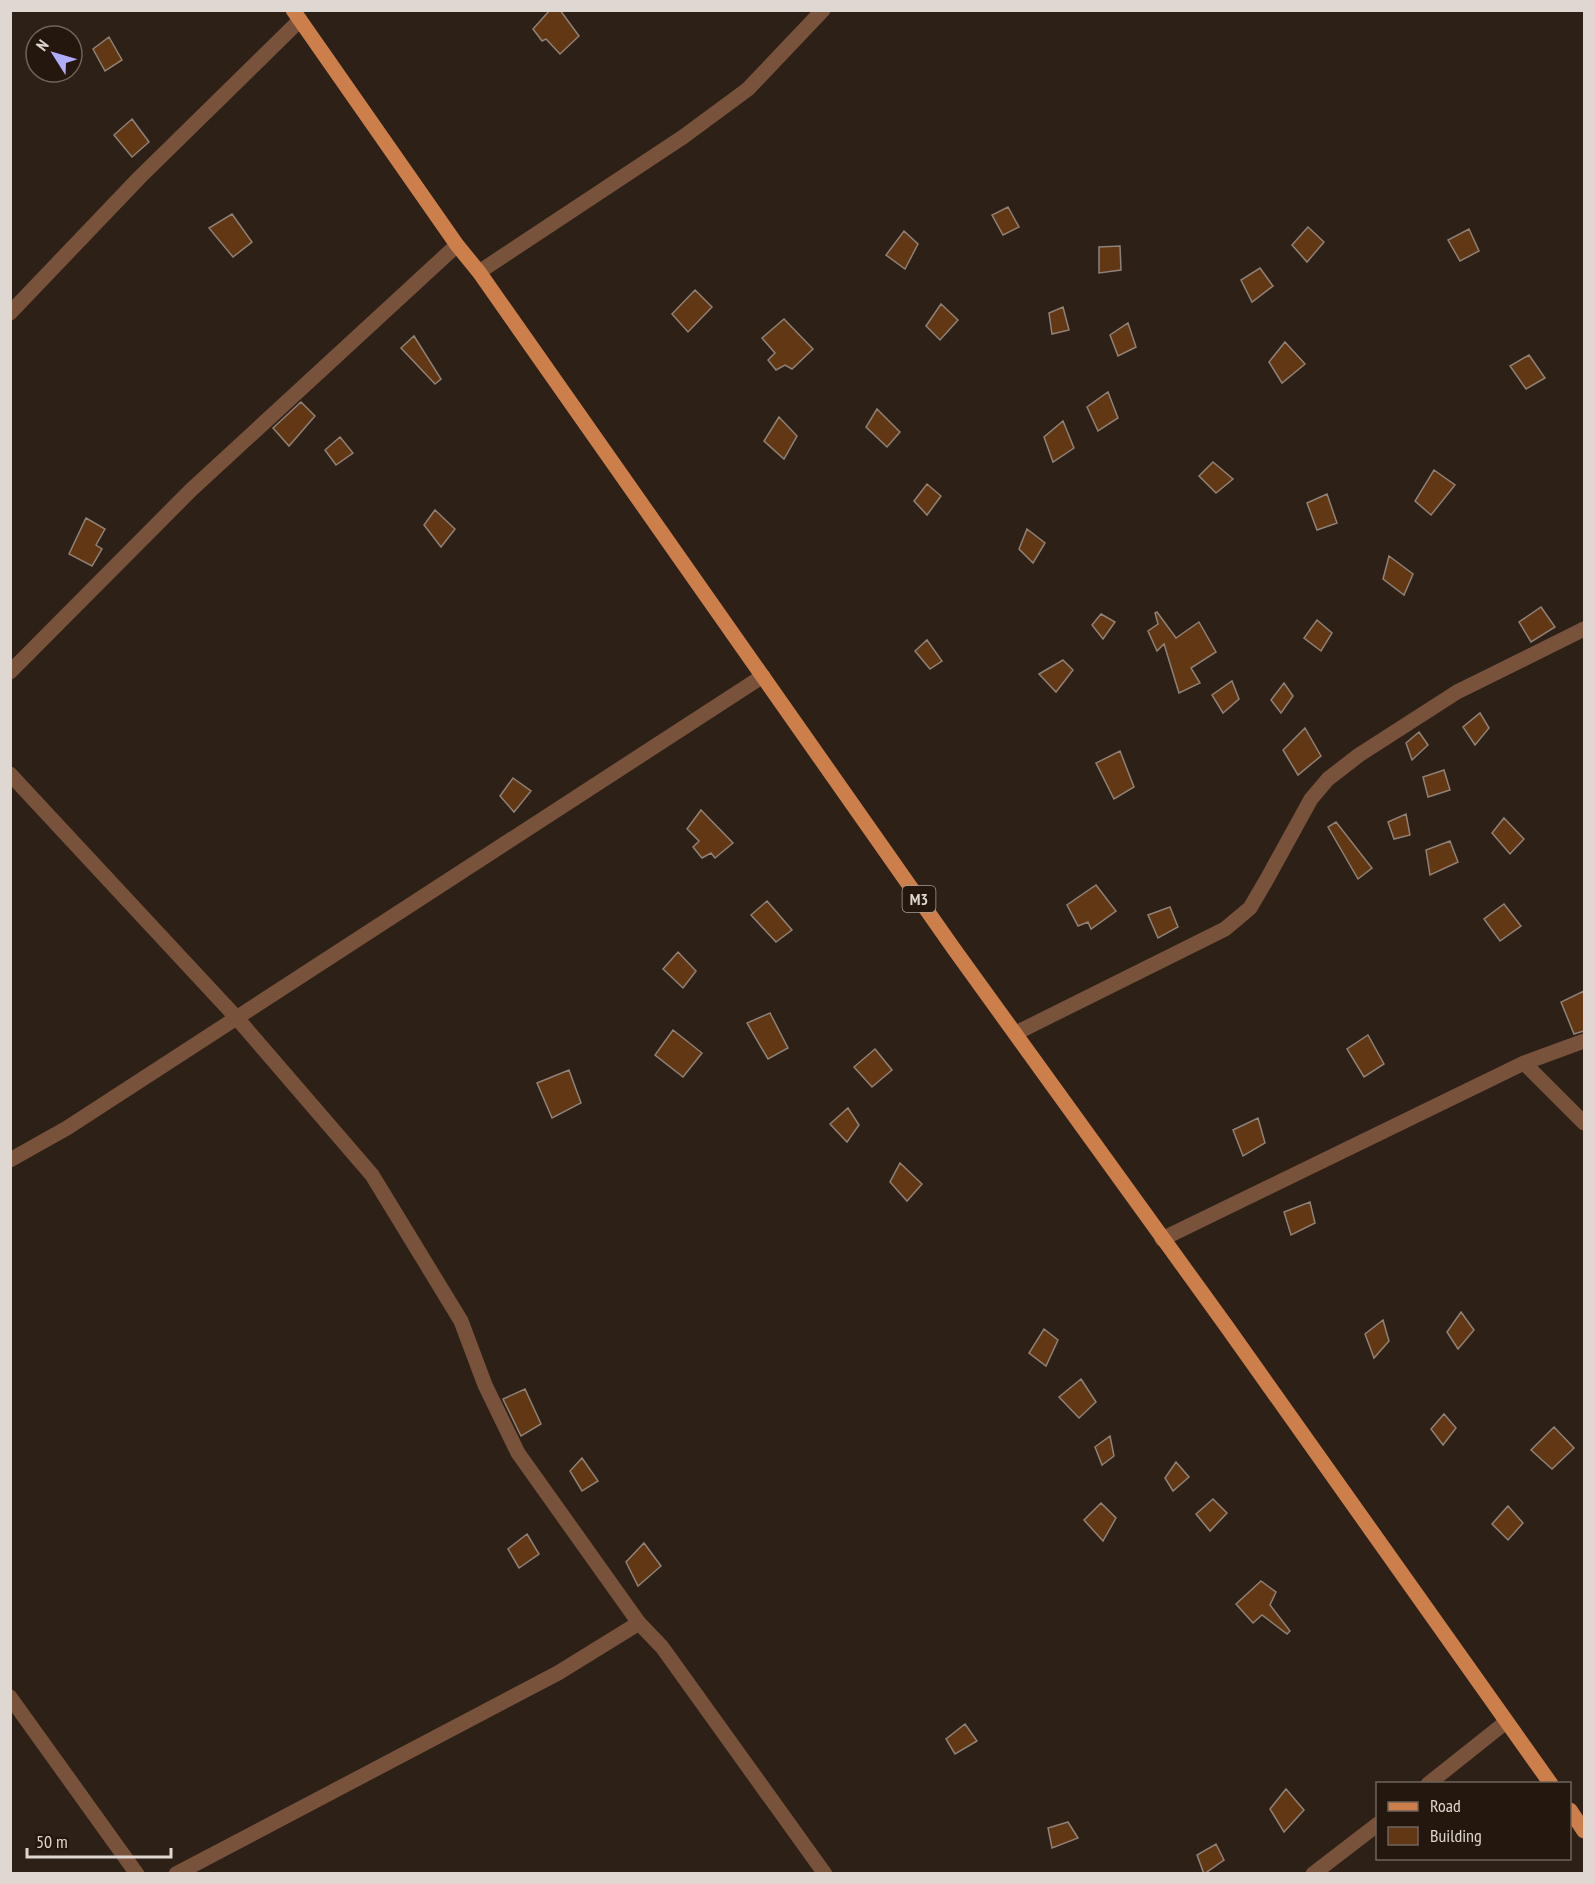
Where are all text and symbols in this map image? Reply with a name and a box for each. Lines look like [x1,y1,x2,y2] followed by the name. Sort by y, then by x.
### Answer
[24,24,84,84] north arrow
[31,36,53,54] text: N
[902,886,936,912] road number: M3
[1376,1782,1571,1860] legend
[1430,1794,1461,1817] text: Road
[27,1821,171,1859] scale bar
[1430,1824,1482,1847] text: Building
[36,1830,68,1853] text: 50 m

